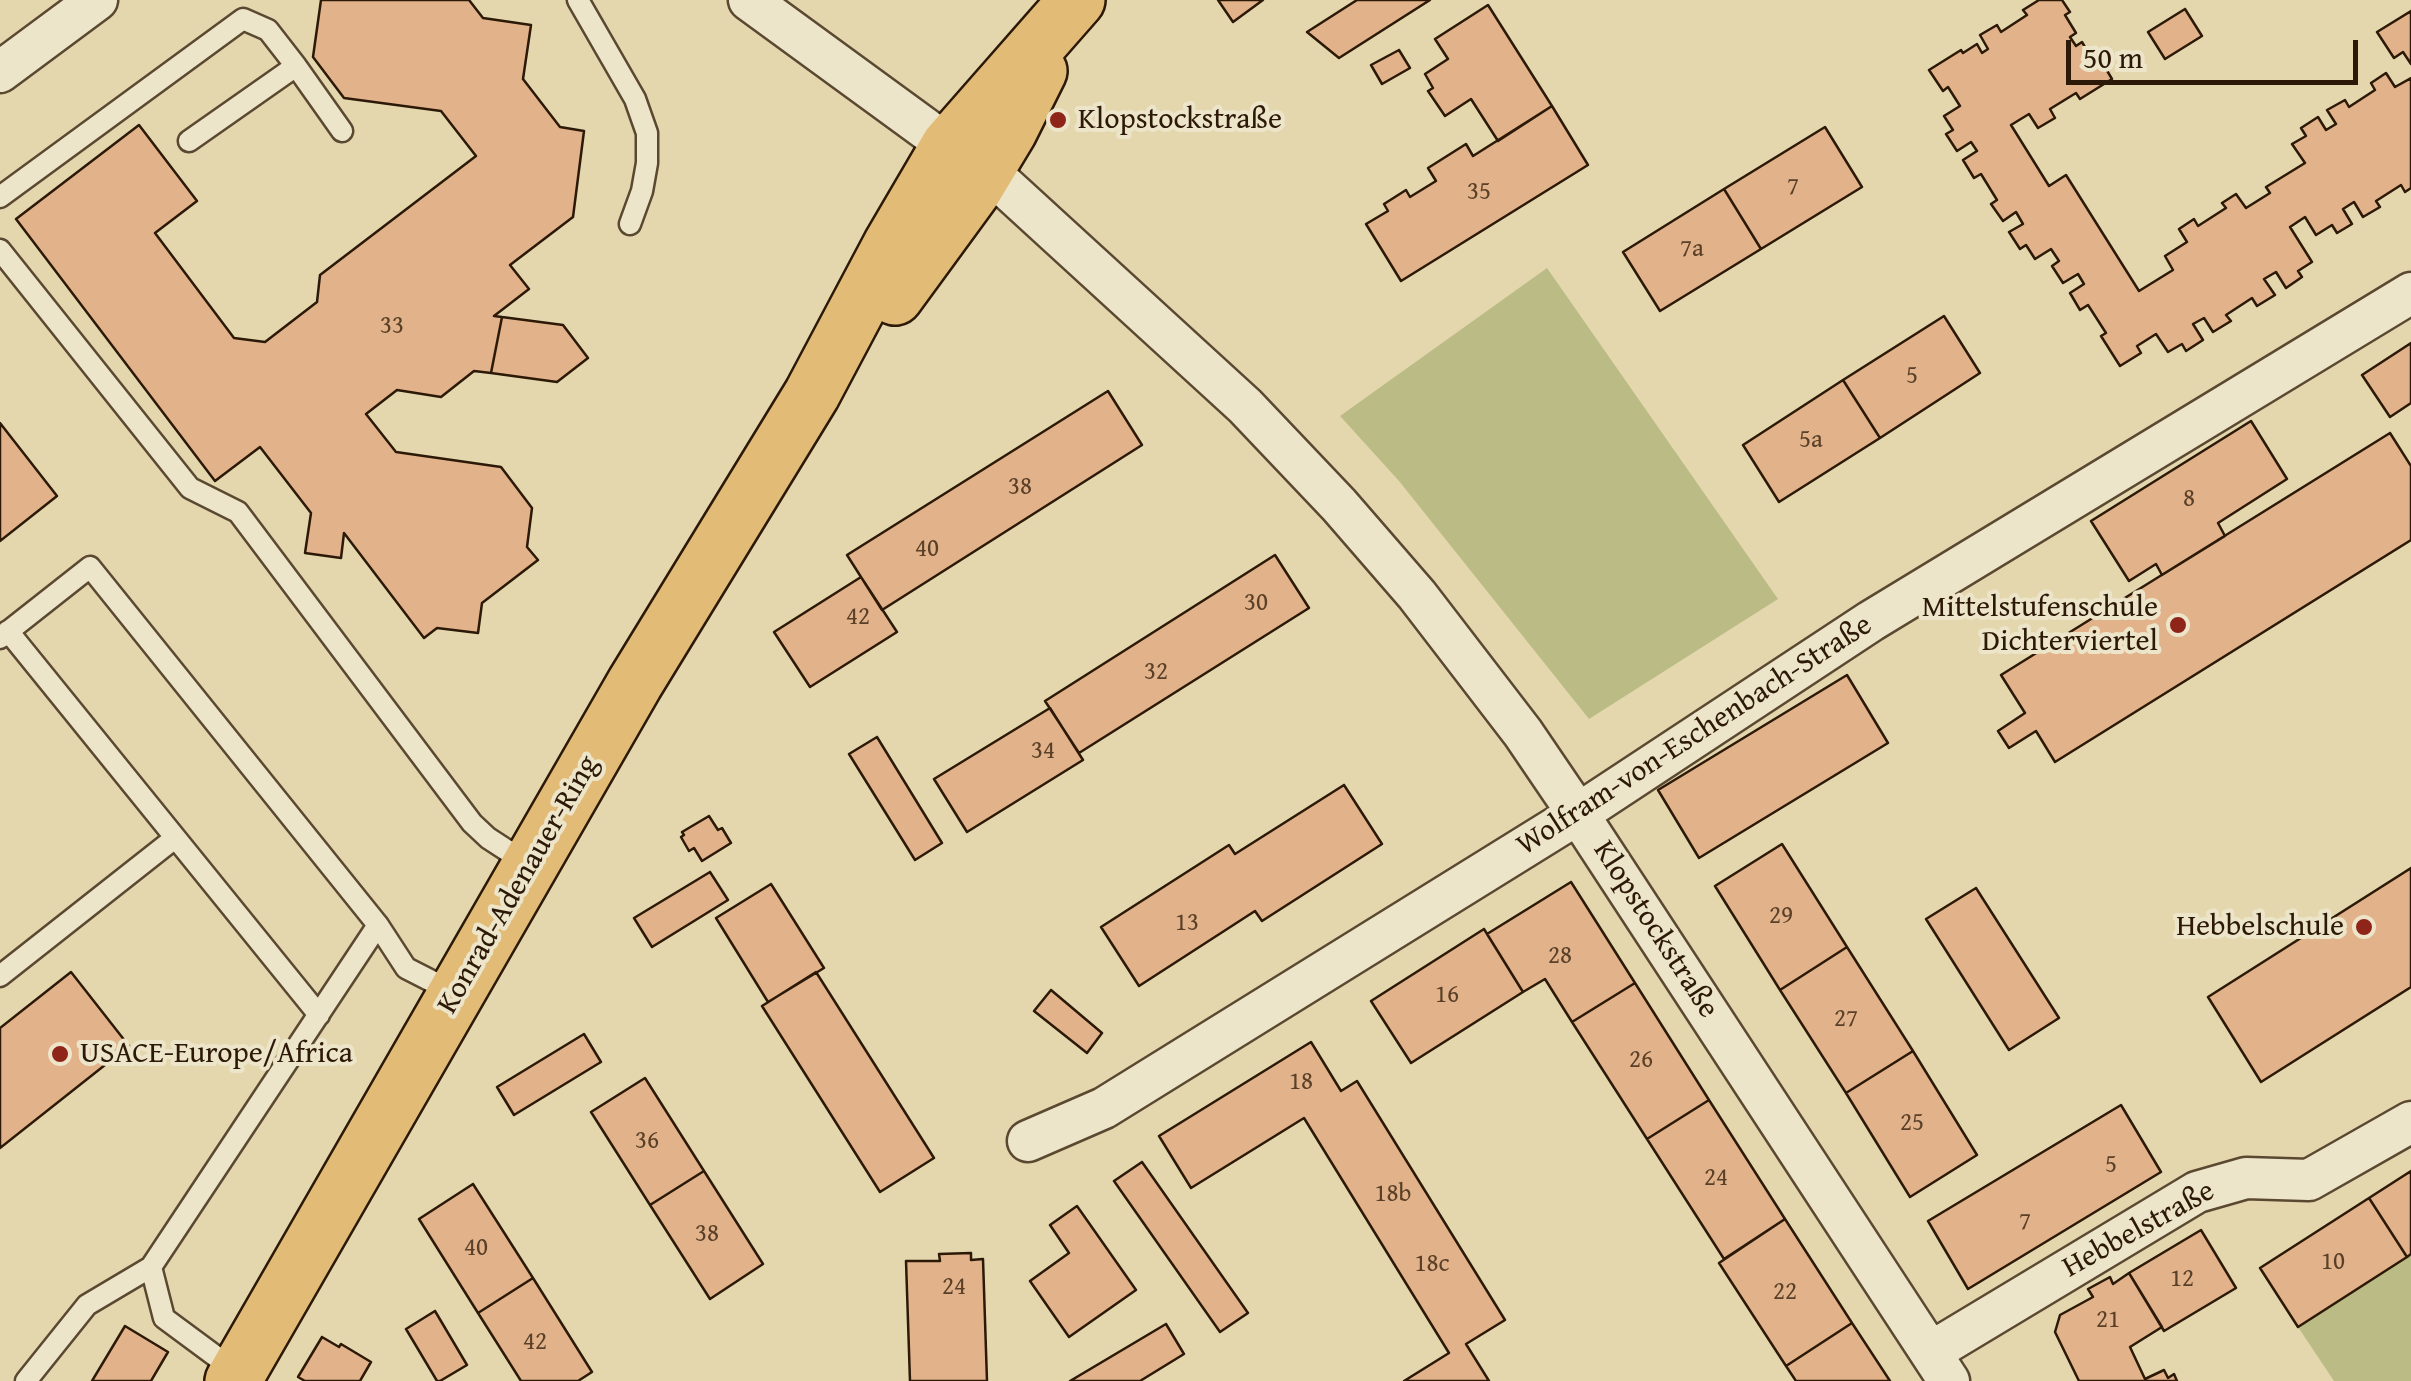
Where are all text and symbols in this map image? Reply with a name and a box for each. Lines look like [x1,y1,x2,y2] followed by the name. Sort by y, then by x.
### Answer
[2071,20,2364,82] scale bar
[2083,35,2143,79] text: 50 m
[1078,102,1282,138] place label: Klopstockstraße
[1047,109,1069,131] marker: Klopstockstraße
[1787,173,1799,203] house number: 7
[1467,178,1491,208] house number: 35
[1680,235,1704,265] house number: 7a
[380,312,404,342] house number: 33
[1906,362,1918,392] house number: 5
[1799,426,1823,456] house number: 5a
[1008,473,1032,503] house number: 38
[2183,485,2195,515] house number: 8
[915,535,939,565] house number: 40
[1244,589,1268,619] house number: 30
[1922,590,2158,660] place label: Mittelstufenschule Dichterviertel
[846,603,870,633] house number: 42
[1511,608,1879,864] street label: Wolfram-von-Eschenbach-Straße
[2167,614,2189,636] marker: Mittelstufenschule Dichterviertel
[1144,658,1168,688] house number: 32
[1031,737,1055,767] house number: 34
[430,749,608,1021] street label: Konrad-Adenauer-Ring
[1584,835,1726,1025] street label: Klopstockstraße
[1769,902,1793,932] house number: 29
[1175,909,1199,939] house number: 13
[2176,909,2344,945] place label: Hebbelschule
[2353,916,2375,938] marker: Hebbelschule
[1548,942,1572,972] house number: 28
[1435,981,1459,1011] house number: 16
[1834,1005,1858,1035] house number: 27
[80,1036,353,1072] place label: USACE-Europe/Africa
[49,1043,71,1065] marker: USACE-Europe/Africa
[1629,1046,1653,1076] house number: 26
[1289,1068,1313,1098] house number: 18
[1900,1109,1924,1139] house number: 25
[635,1127,659,1157] house number: 36
[2105,1151,2117,1181] house number: 5
[1704,1164,1728,1194] house number: 24
[2057,1174,2221,1286] street label: Hebbelstraße
[1374,1180,1412,1210] house number: 18b
[2019,1208,2031,1238] house number: 7
[695,1220,719,1250] house number: 38
[464,1234,488,1264] house number: 40
[2321,1248,2345,1278] house number: 10
[1414,1250,1450,1280] house number: 18c
[2170,1265,2194,1295] house number: 12
[942,1273,966,1303] house number: 24
[1773,1278,1797,1308] house number: 22
[2096,1306,2120,1336] house number: 21
[523,1328,547,1358] house number: 42

